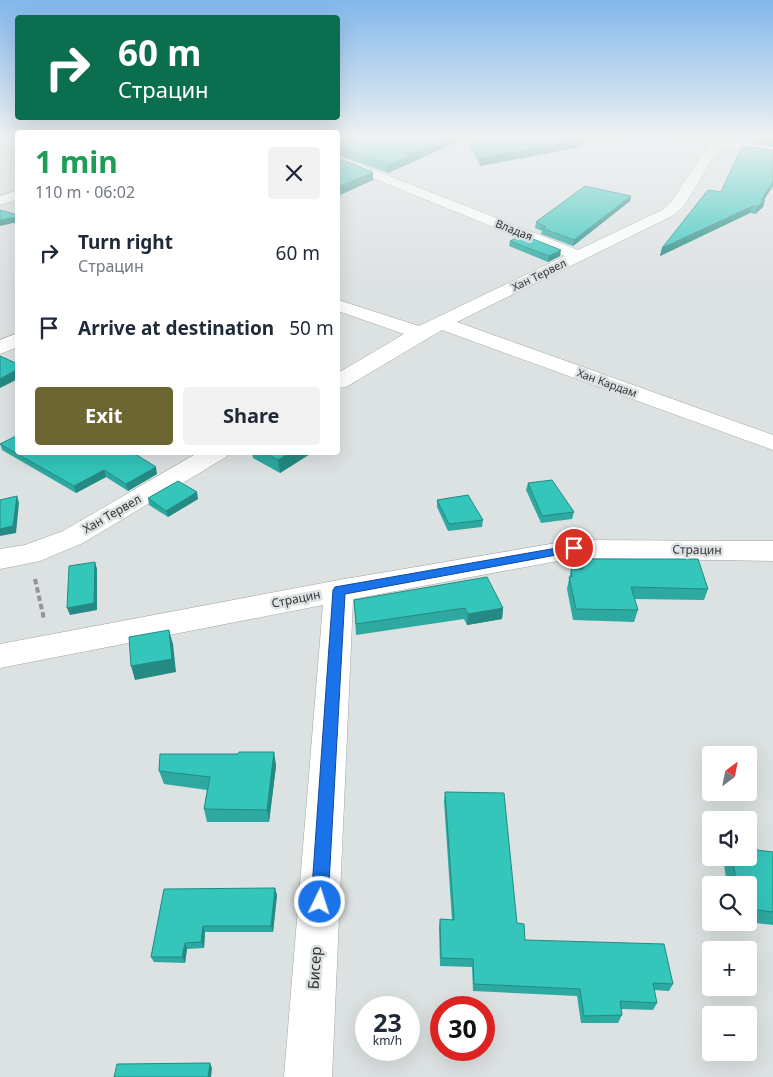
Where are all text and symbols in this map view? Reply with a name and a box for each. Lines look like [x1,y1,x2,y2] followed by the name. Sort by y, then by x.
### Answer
[118,29,201,76] text: 60 m
[35,35,100,100] icon: right
[118,74,209,104] text: Страцин
[35,141,118,182] text: 1 min
[268,147,320,199] button: close
[35,181,135,203] text: 110 m · 06:02
[493,215,535,244] street label: Владая
[78,229,173,255] text: Turn right
[35,239,63,267] icon: right
[276,240,320,266] text: 60 m
[78,255,144,277] text: Страцин
[509,255,569,294] street label: Хан Тервел
[35,314,63,342] icon: arrive
[78,315,274,341] text: Arrive at destination
[289,315,334,341] text: 50 m
[575,365,639,400] street label: Хан Кардам
[35,387,173,445] button: Exit
[183,387,320,445] button: Share
[80,490,144,537] street label: Хан Тервел
[553,527,595,569] pin
[560,534,588,562] icon: arrive
[672,541,722,558] street label: Страцин
[270,585,322,612] street label: Страцин
[702,746,758,801] north arrow
[702,746,757,1061] map controls
[702,811,757,866] button: sound
[293,875,345,927] position arrow
[702,876,757,931] button: search
[702,941,757,996] button: +
[303,946,325,990] street label: Бисер
[430,996,495,1061] speed limit sign: 30
[373,1005,402,1039] text: 23
[702,1006,757,1061] button: −
[373,1032,402,1049] text: km/h

